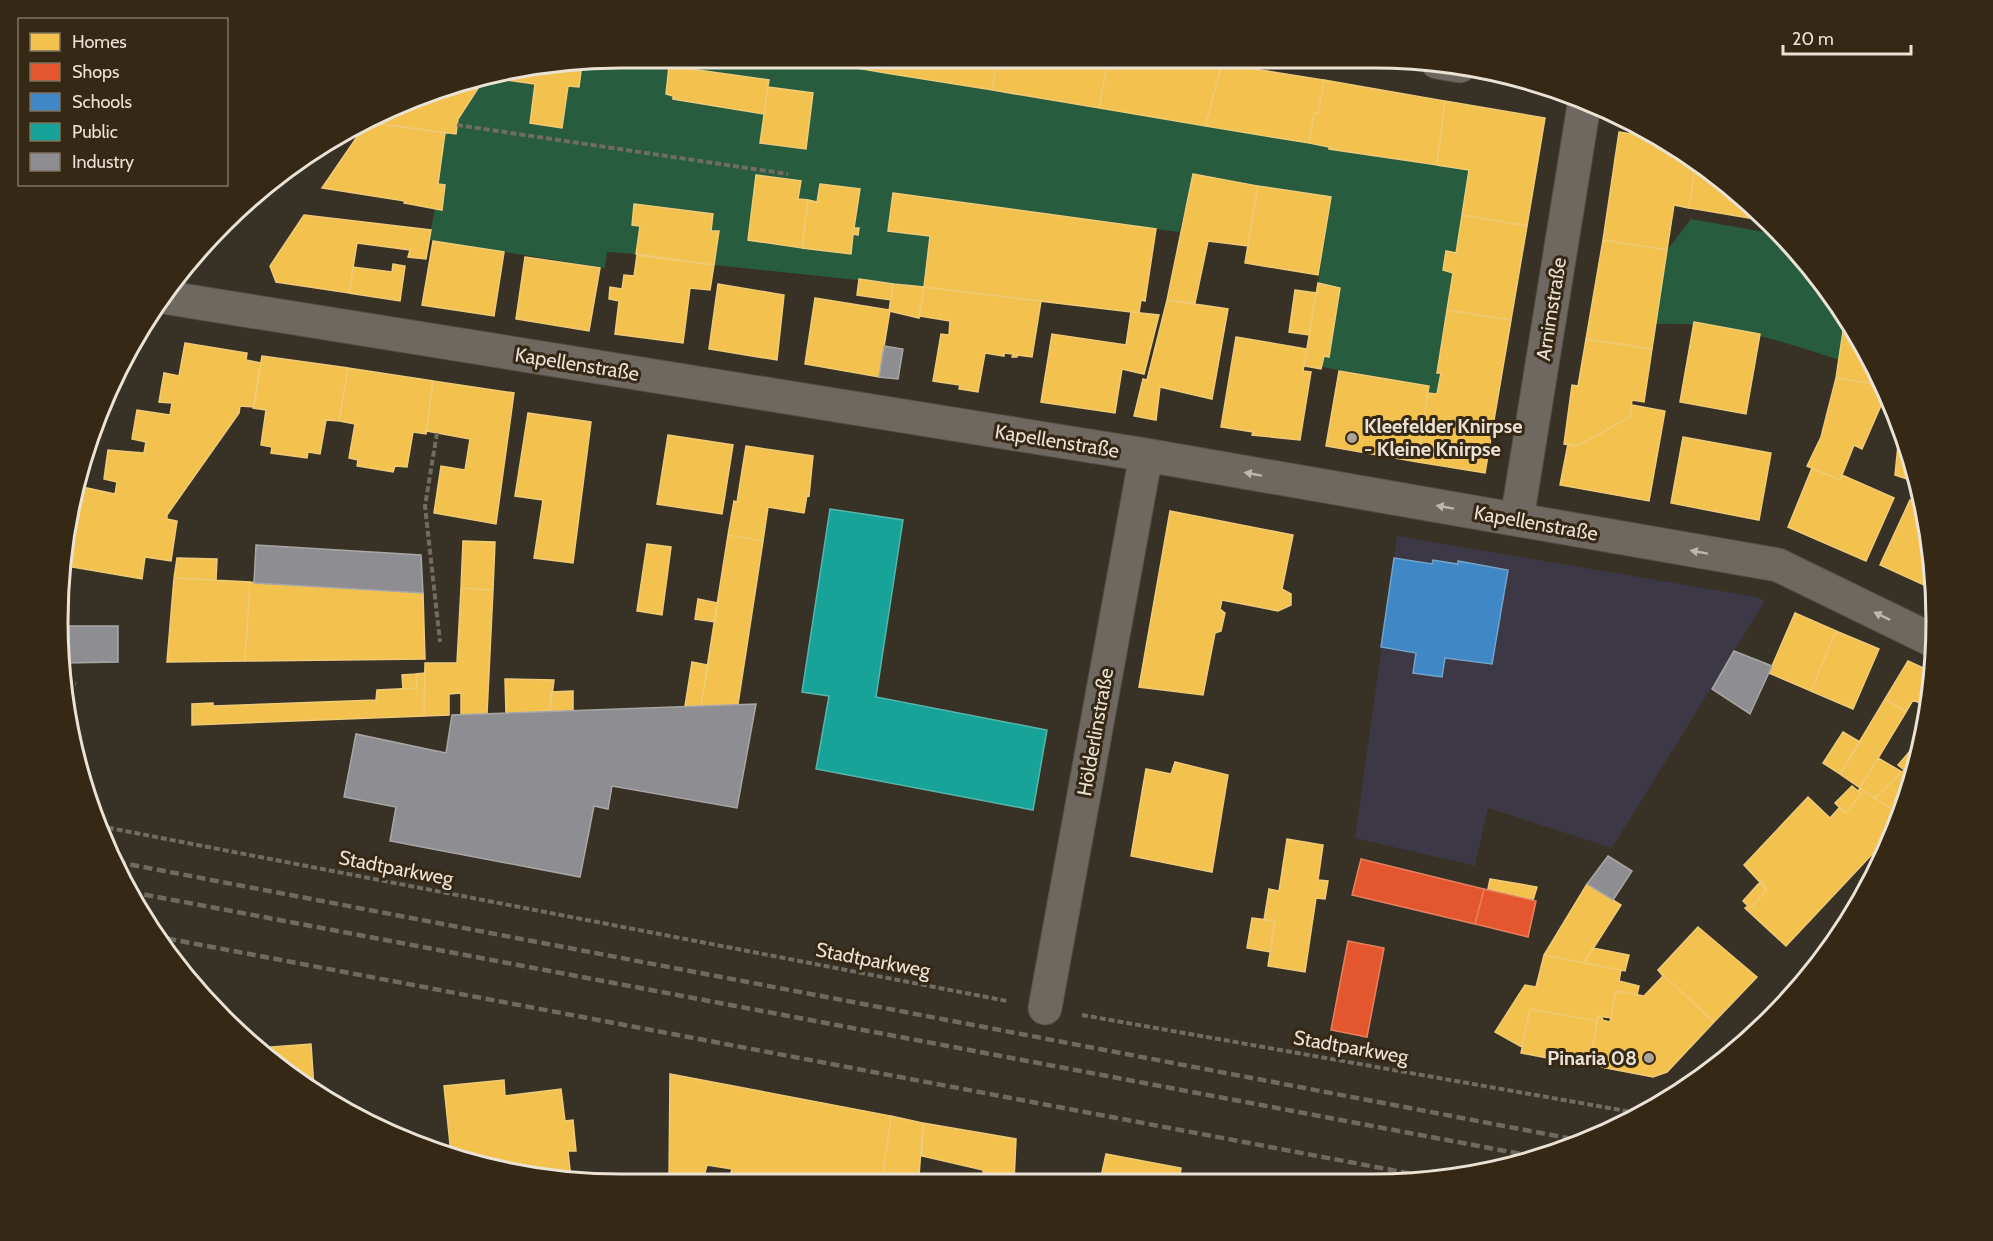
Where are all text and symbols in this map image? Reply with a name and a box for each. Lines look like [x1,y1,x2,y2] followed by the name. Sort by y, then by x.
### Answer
[18,18,228,186] legend
[1783,18,1910,56] scale bar
[1792,28,1834,50] text: 20 m
[72,31,127,53] text: Homes
[72,61,120,83] text: Shops
[72,91,132,113] text: Schools
[72,121,118,143] text: Public
[72,151,134,173] text: Industry
[1531,256,1571,362] street label: Arnimstraße
[513,342,641,386] street label: Kapellenstraße
[1364,414,1522,461] place label: Kleefelder Knirpse - Kleine Knirpse
[993,419,1121,463] street label: Kapellenstraße
[1345,431,1359,445] marker: Kleefelder Knirpse - Kleine Knirpse
[1243,469,1262,478] one-way arrow
[1472,500,1600,546] street label: Kapellenstraße
[1436,502,1455,511] one-way arrow
[1690,547,1709,556] one-way arrow
[1873,611,1890,620] one-way arrow
[1072,666,1118,798] street label: Hölderlinstraße
[337,845,456,891] street label: Stadtparkweg
[814,937,933,983] street label: Stadtparkweg
[1292,1025,1411,1069] street label: Stadtparkweg
[1547,1046,1637,1070] place label: Pinaria 08
[1642,1051,1656,1065] marker: Pinaria 08

